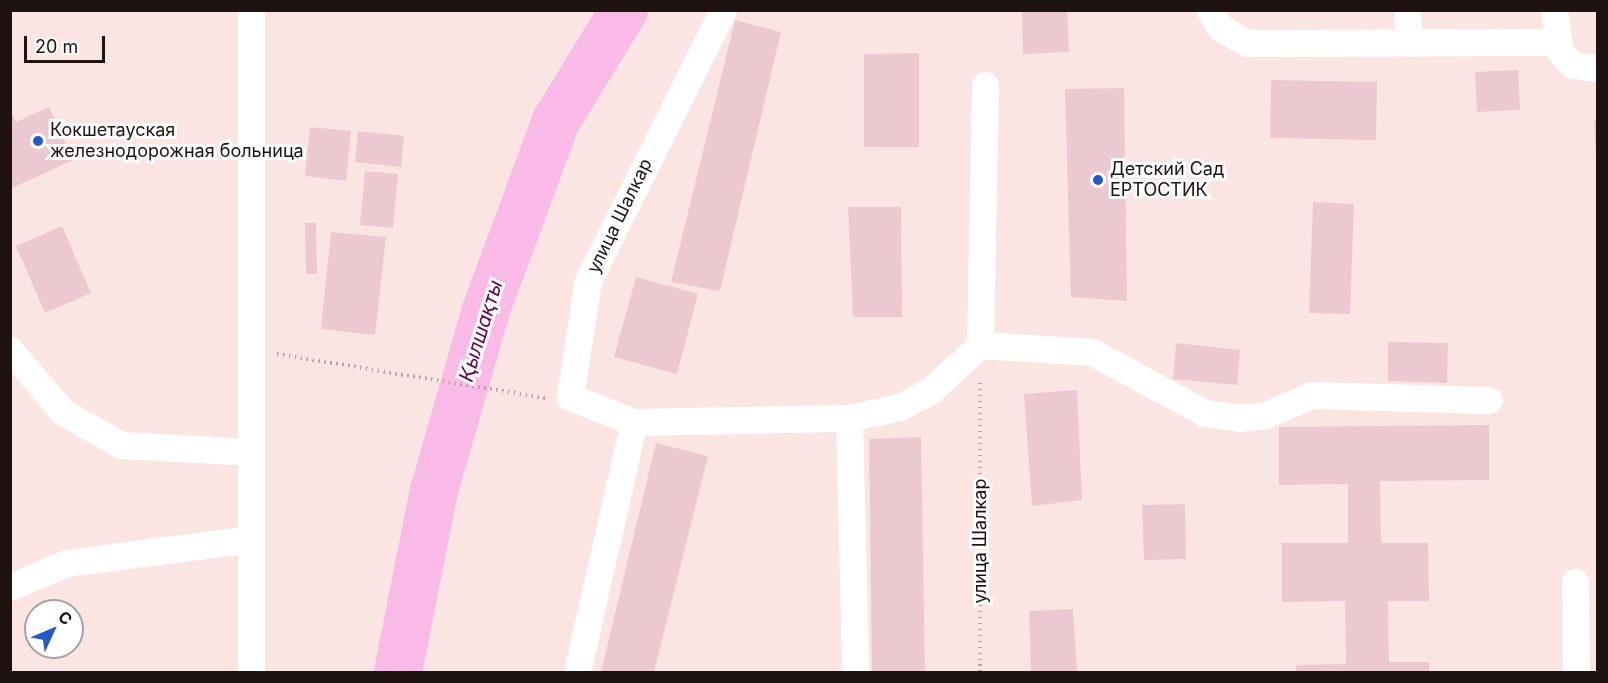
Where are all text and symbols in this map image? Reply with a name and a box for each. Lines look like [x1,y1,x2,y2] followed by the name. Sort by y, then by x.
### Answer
[27,24,108,62] scale bar
[35,36,78,57] text: 20 m
[50,120,304,162] place label: Кокшетауская железнодорожная больница
[31,134,45,148] marker: Кокшетауская железнодорожная больница
[583,155,657,277] street label: улица Шалкар
[1110,159,1224,201] place label: Детский Сад ЕРТОСТИК
[1091,173,1105,187] marker: Детский Сад ЕРТОСТИК
[454,277,508,385] water label: Қылшақты
[969,479,991,603] street label: улица Шалкар
[24,599,84,659] north arrow
[54,607,77,629] text: С

